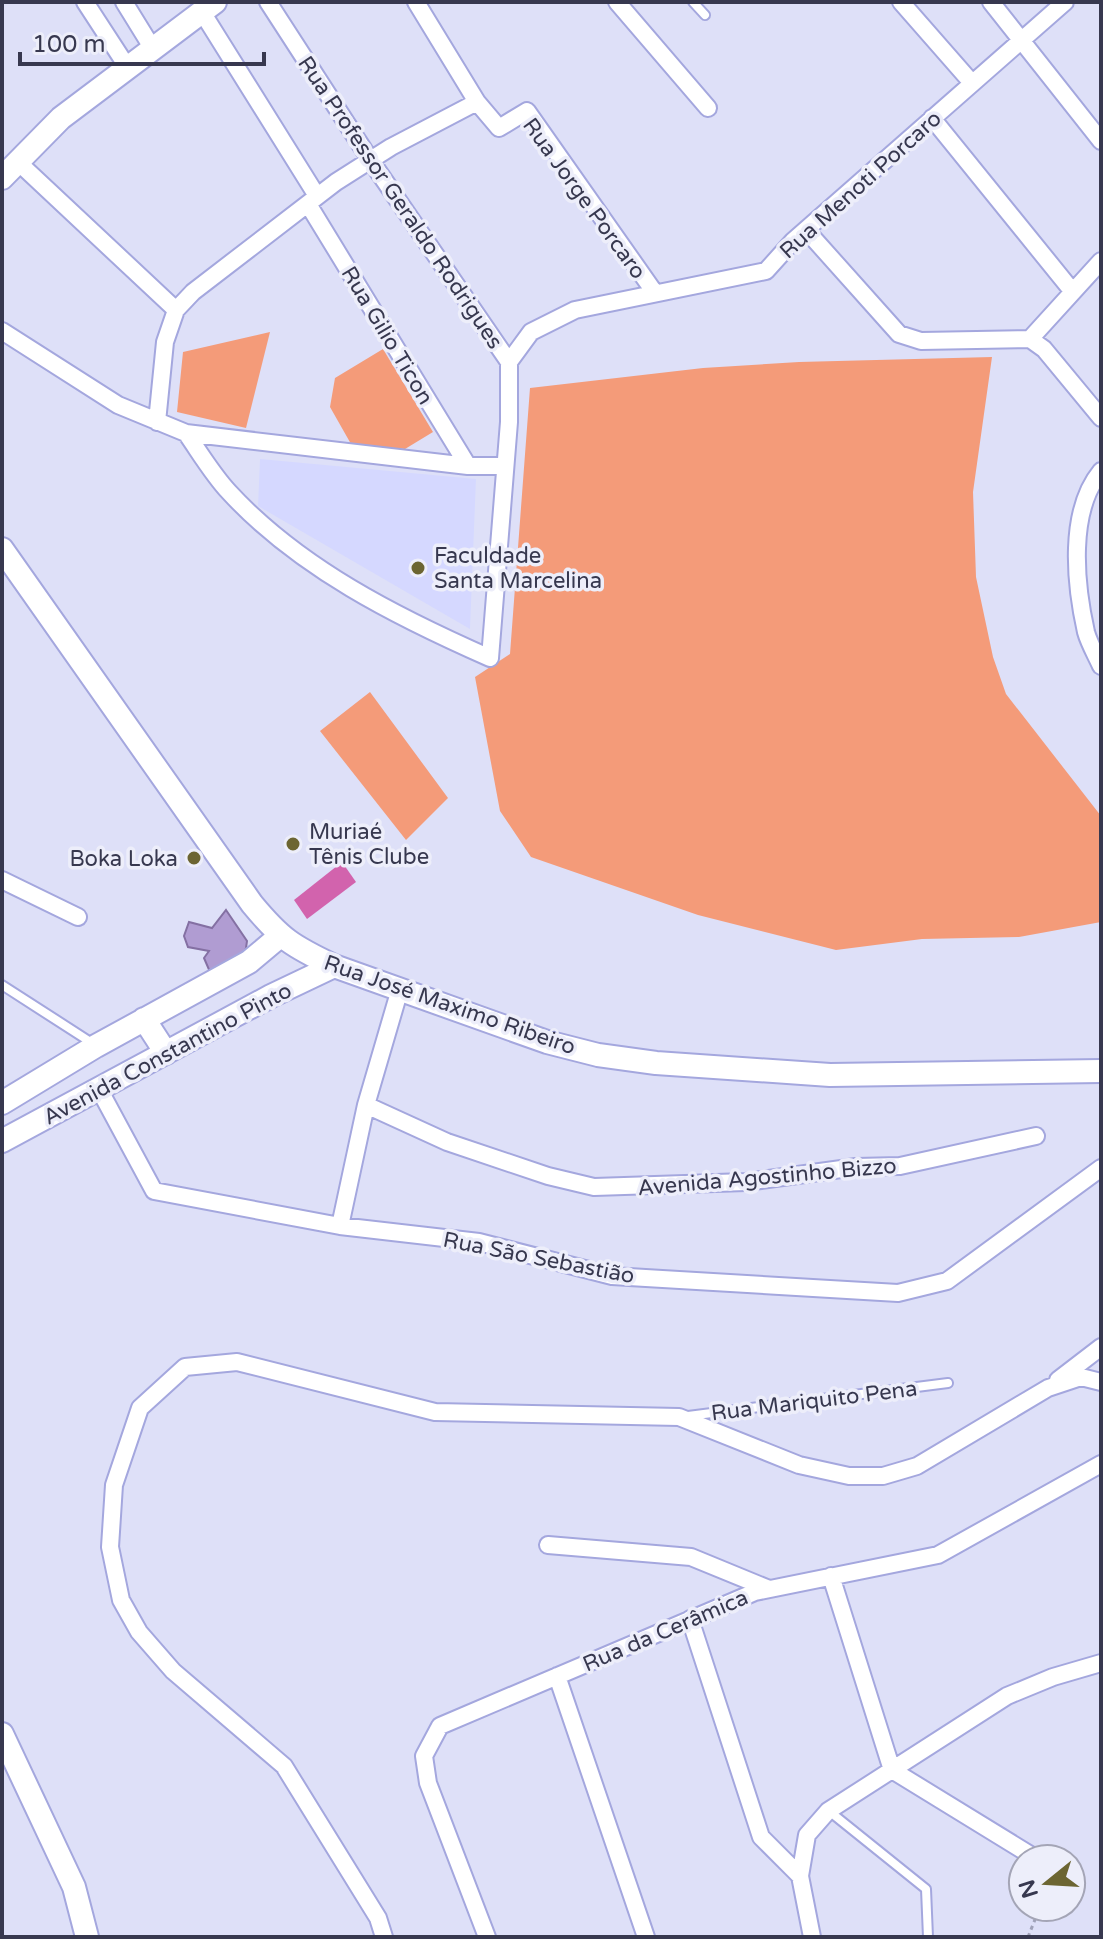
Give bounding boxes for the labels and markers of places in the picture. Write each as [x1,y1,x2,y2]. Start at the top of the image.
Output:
place label: Faculdade Santa Marcelina [434,543,602,594]
marker: Faculdade Santa Marcelina [409,559,427,577]
place label: Muriaé Tênis Clube [309,819,429,870]
marker: Muriaé Tênis Clube [284,835,302,853]
place label: Boka Loka [69,846,178,872]
marker: Boka Loka [185,849,203,867]

